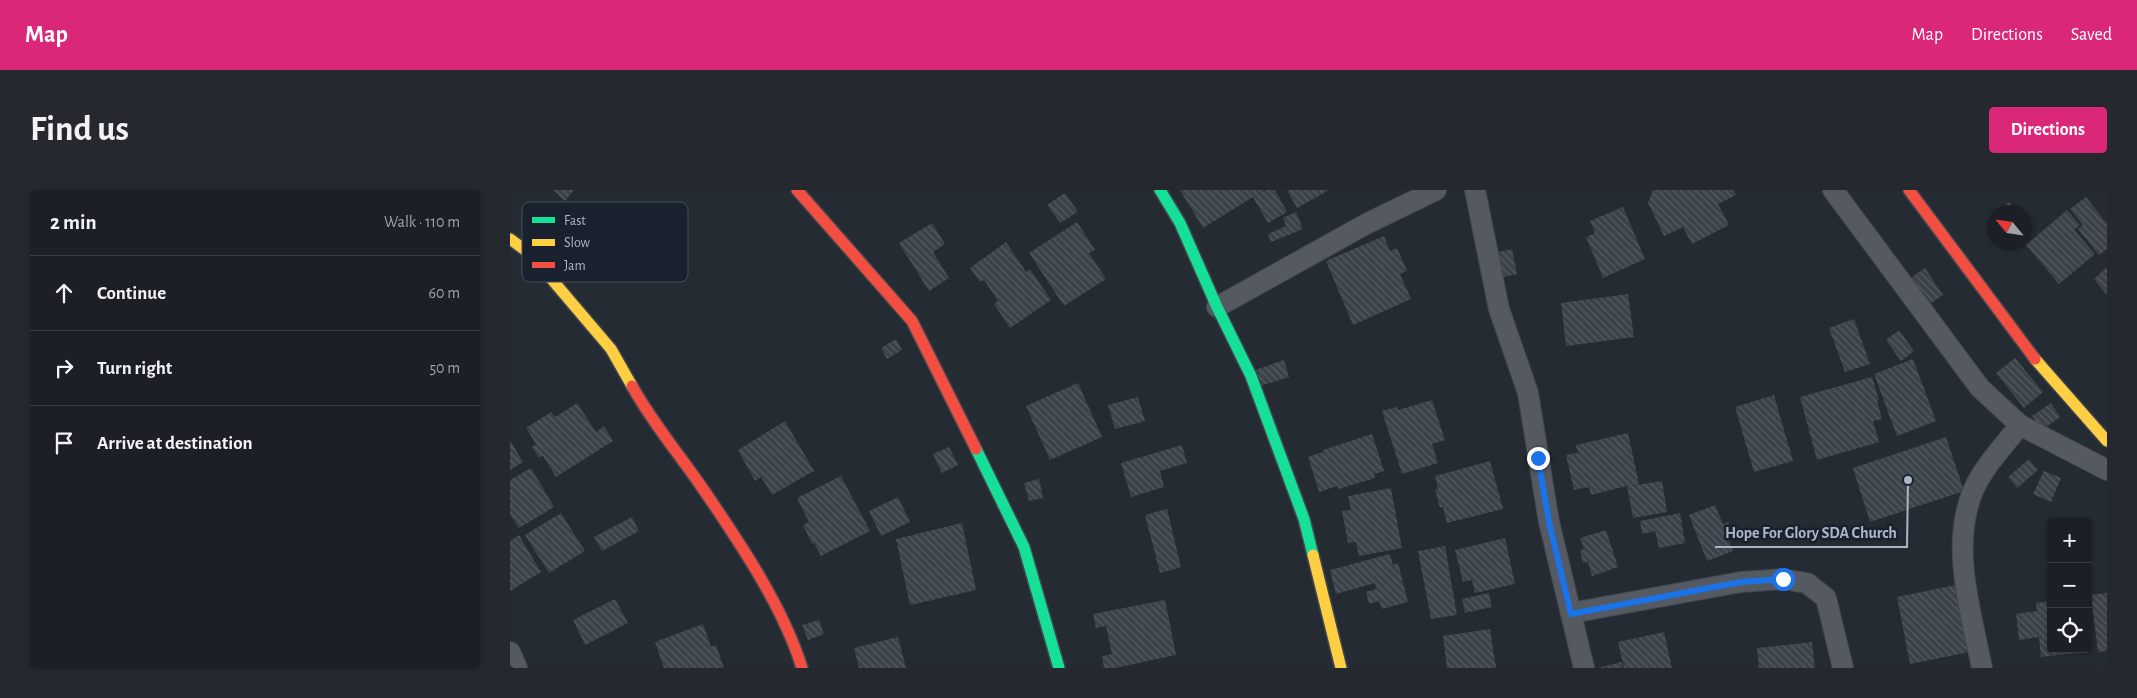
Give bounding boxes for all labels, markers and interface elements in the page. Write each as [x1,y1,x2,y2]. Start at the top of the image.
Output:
text: Map [25,23,68,47]
text: Map [1912,26,1943,44]
text: Directions [1971,26,2043,44]
text: Saved [2071,26,2112,44]
button: Directions [1989,107,2107,153]
text: Find us [30,112,129,147]
legend [522,202,688,282]
north arrow [1987,205,2032,250]
text: 2 min [50,212,97,233]
text: Walk · 110 m [384,214,460,230]
text: Fast [564,214,586,228]
text: Slow [564,236,591,250]
text: Jam [564,259,586,273]
icon: ahead [50,279,78,307]
text: Continue [97,284,166,303]
text: 60 m [429,285,460,301]
icon: right [50,354,78,382]
text: Turn right [97,359,172,378]
text: 50 m [429,360,460,376]
icon: arrive [50,429,78,457]
text: Arrive at destination [97,434,253,453]
route end [1527,447,1550,470]
callout: Hope For Glory SDA Church [1715,516,1907,547]
map controls [2047,518,2092,653]
button: + [2047,518,2092,563]
text: Hope For Glory SDA Church [1725,525,1897,542]
button: − [2047,563,2092,608]
route start [1772,568,1795,591]
button: locate [2047,608,2092,653]

